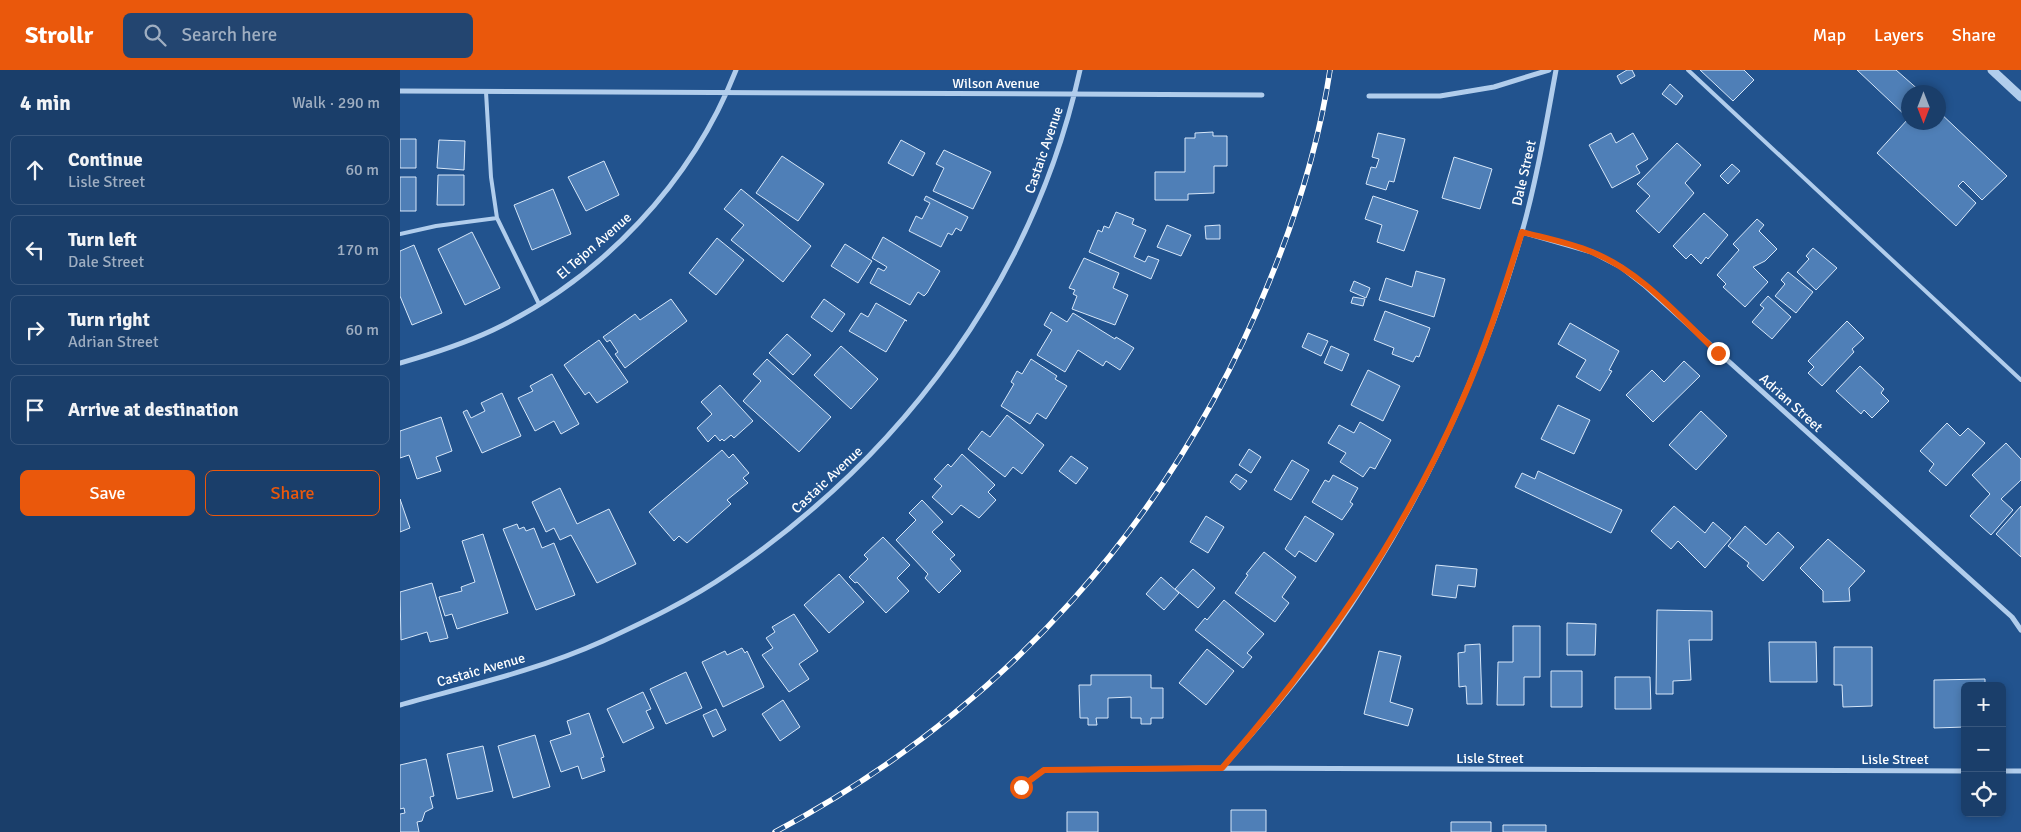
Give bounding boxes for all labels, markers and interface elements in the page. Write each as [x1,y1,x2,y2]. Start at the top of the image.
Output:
search box [123,13,473,58]
text: Strollr [25,20,93,50]
icon: search [141,21,169,49]
text: Search here [181,23,277,47]
text: Map [1813,24,1846,46]
text: Layers [1874,24,1924,46]
text: Share [1952,24,1996,46]
street label: Wilson Avenue [952,75,1040,92]
north arrow [1901,85,1946,130]
text: 4 min [20,90,71,116]
text: Walk · 290 m [292,93,380,113]
street label: Castaic Avenue [1021,104,1067,196]
street label: Dale Street [1508,139,1540,207]
text: Continue [68,148,143,172]
icon: ahead [21,156,49,184]
text: 60 m [345,160,379,180]
text: Lisle Street [68,172,145,192]
street label: El Tejon Avenue [553,209,635,283]
text: Turn left [68,228,137,252]
icon: left [21,236,49,264]
text: 170 m [337,240,379,260]
text: Dale Street [68,252,144,272]
text: Turn right [68,308,150,332]
icon: right [21,316,49,344]
text: 60 m [345,320,379,340]
text: Adrian Street [68,332,159,352]
route end [1707,342,1730,365]
street label: Adrian Street [1756,370,1826,436]
icon: arrive [21,396,49,424]
text: Arrive at destination [68,398,239,422]
street label: Castaic Avenue [788,443,866,517]
button: Save [20,470,195,516]
button: Share [205,470,380,516]
street label: Castaic Avenue [435,649,527,691]
map controls [1961,682,2006,817]
button: + [1961,682,2006,727]
button: − [1961,727,2006,772]
street label: Lisle Street [1456,750,1524,767]
street label: Lisle Street [1861,751,1929,768]
button: locate [1961,772,2006,817]
route start [1010,776,1033,799]

